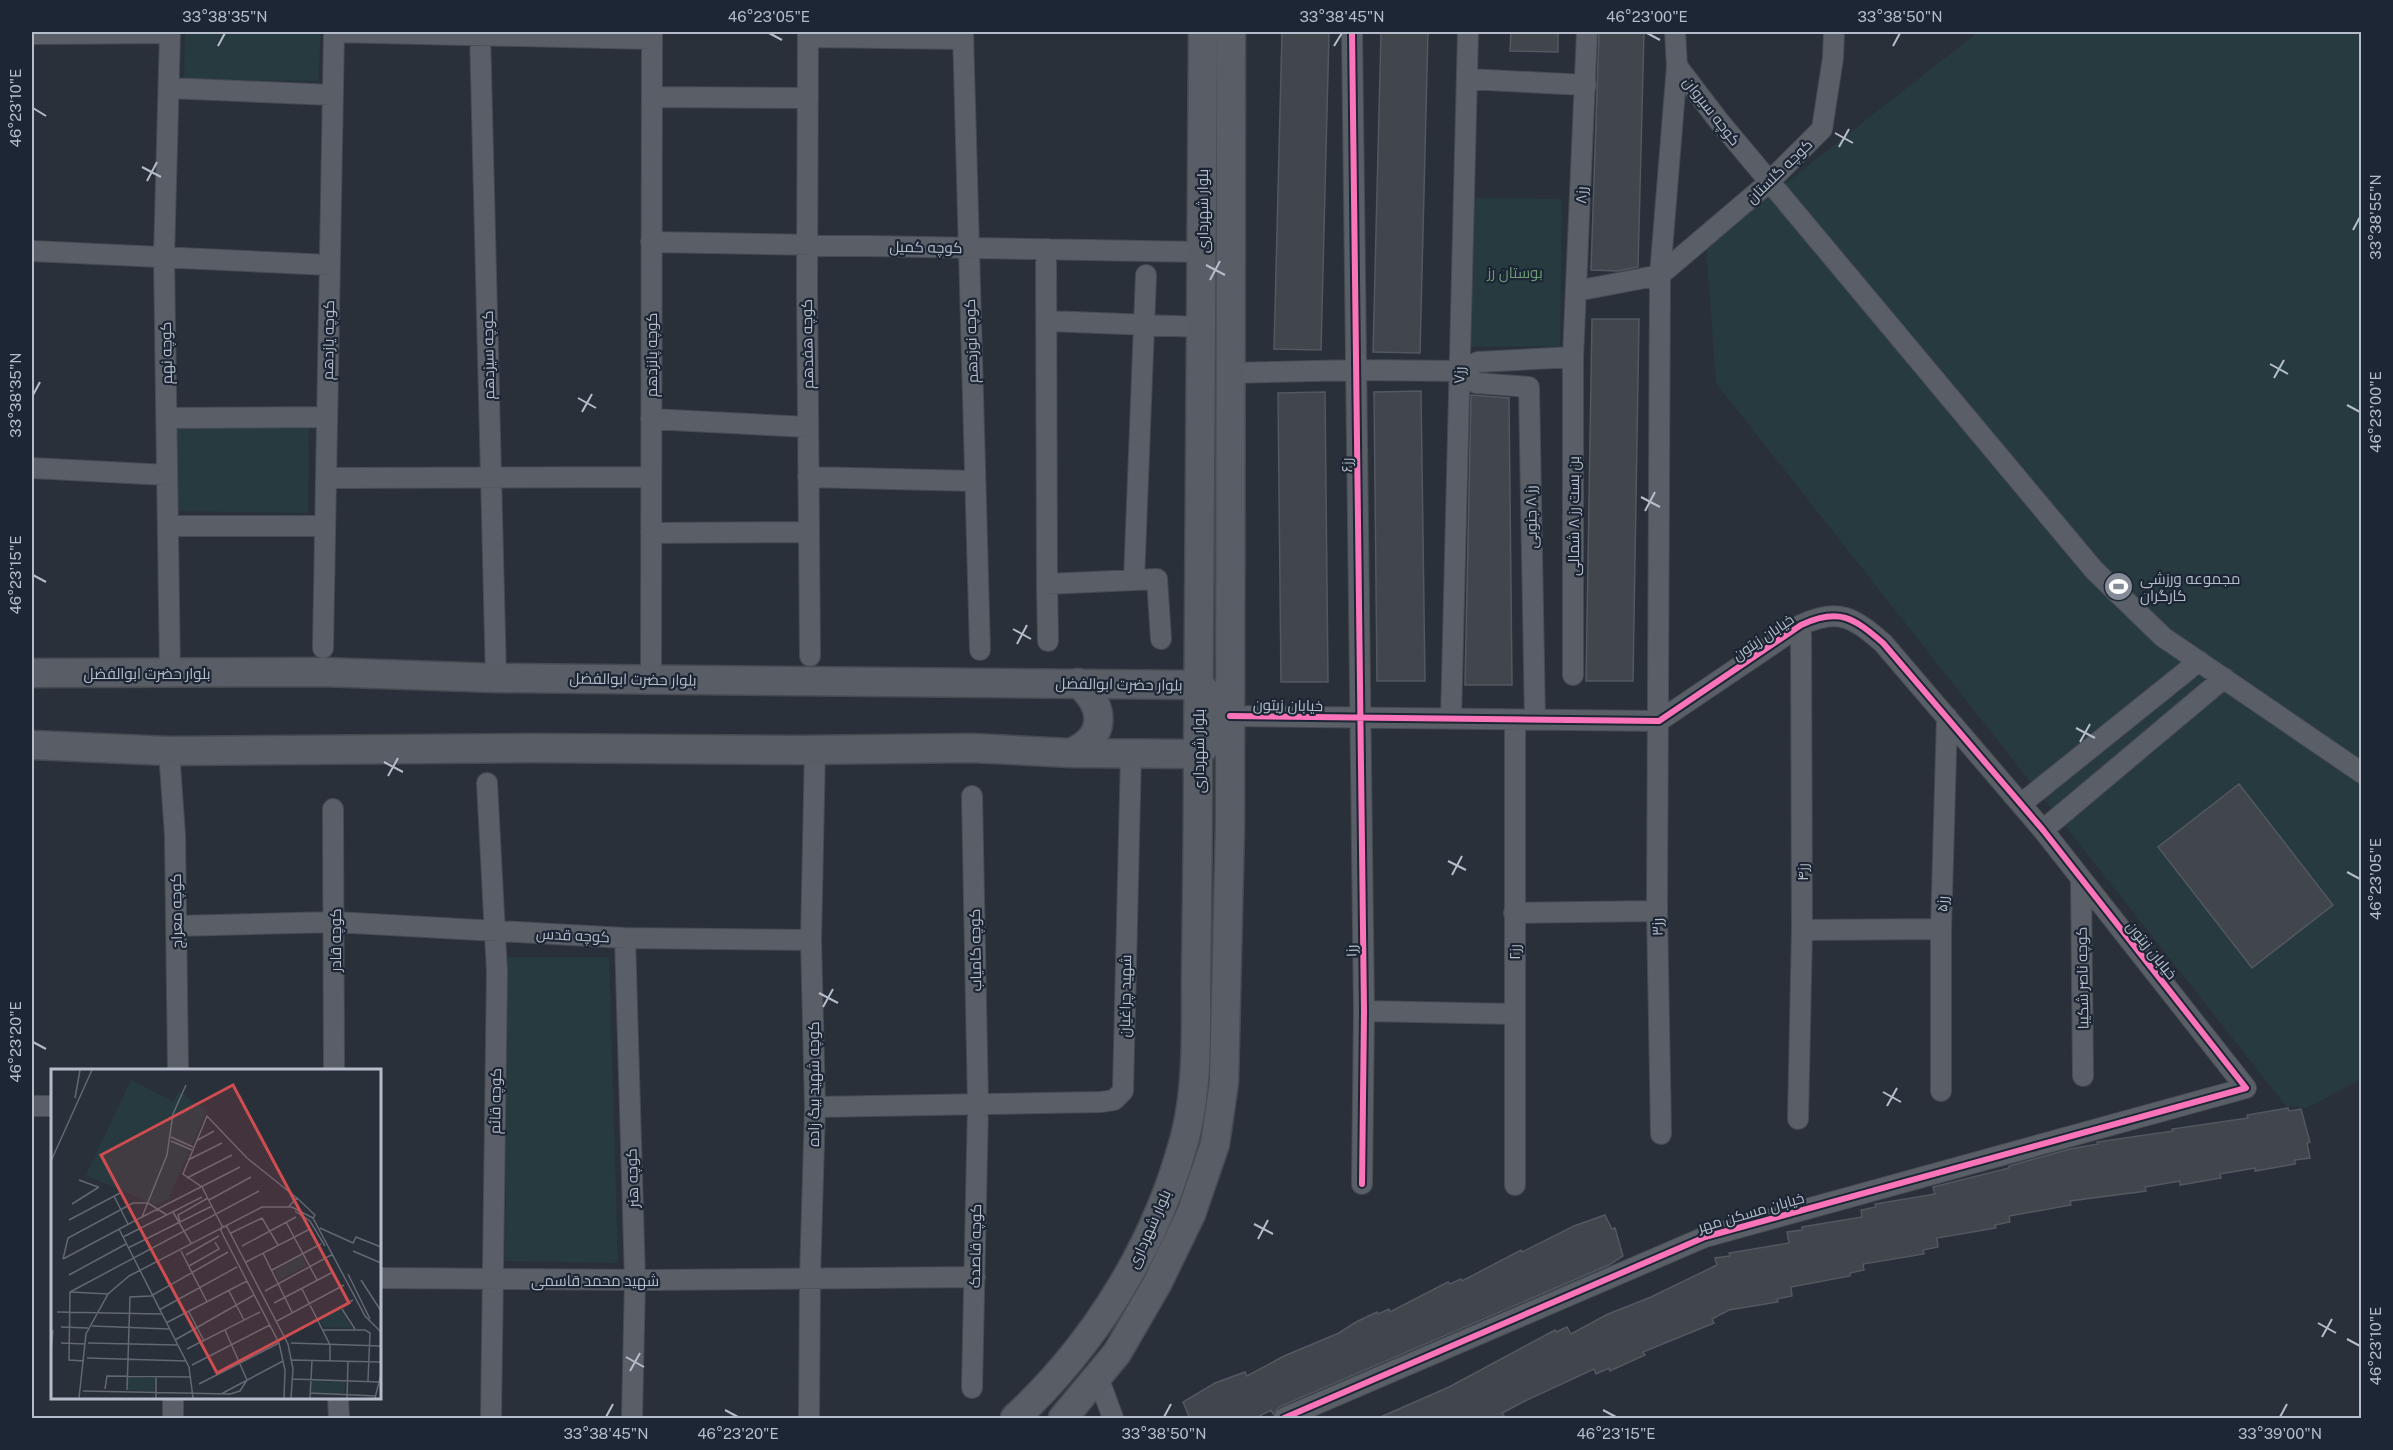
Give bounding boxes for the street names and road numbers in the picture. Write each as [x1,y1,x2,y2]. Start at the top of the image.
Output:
street label: کوچه سیروان [1678,73,1744,150]
street label: کوچه گلستان [1742,135,1817,208]
street label: بلوار شهرداری [1194,169,1213,253]
street label: رز۸ [1572,186,1591,204]
street label: کوچه کمیل [889,238,963,258]
street label: کوچه نوزدهم [961,298,983,383]
street label: کوچه هفدهم [798,299,818,389]
street label: کوچه یازدهم [319,300,339,380]
street label: کوچه سیزدهم [479,310,499,400]
street label: کوچه پانزدهم [643,313,662,397]
street label: کوچه نهم [157,322,177,384]
street label: رز۷ [1450,366,1469,384]
street label: بن بست رز ۸ شمالی [1565,456,1584,576]
street label: رز۶ [1338,457,1356,473]
street label: رز ۸ جنوبی [1522,485,1542,549]
street label: خیابان زیتون [1729,610,1798,665]
street label: بلوار حضرت ابوالفضل [83,665,211,684]
street label: بلوار حضرت ابوالفضل [569,669,697,691]
street label: بلوار حضرت ابوالفضل [1055,674,1183,696]
street label: خیابان زیتون [1253,696,1323,716]
street label: بلوار شهرداری [1190,709,1209,793]
street label: رز۴ [1794,863,1812,881]
street label: کوچه معراج [167,873,188,949]
street label: رز۵ [1933,896,1952,912]
street label: کوچه قادر [327,908,346,973]
street label: کوچه کامیاب [966,908,986,992]
street label: خیابان زیتون [2122,917,2181,984]
street label: رز۳ [1648,918,1667,936]
street label: کوچه قدس [536,925,610,947]
street label: کوچه ناصر شکیبا [2073,927,2093,1029]
street label: رز۲ [1506,944,1524,960]
street label: رز۱ [1342,945,1361,957]
street label: شهید چراغیان [1116,954,1136,1038]
street label: کوچه شهید بیگ زاده [805,1021,824,1147]
street label: کوچه قائم [486,1068,506,1134]
street label: کوچه هنر [622,1148,644,1209]
street label: بلوار شهرداری [1124,1187,1176,1272]
street label: خیابان مسکن مهر [1695,1189,1807,1238]
street label: کوچه قاصدک [966,1204,986,1288]
street label: شهید محمد قاسمی [531,1272,659,1291]

